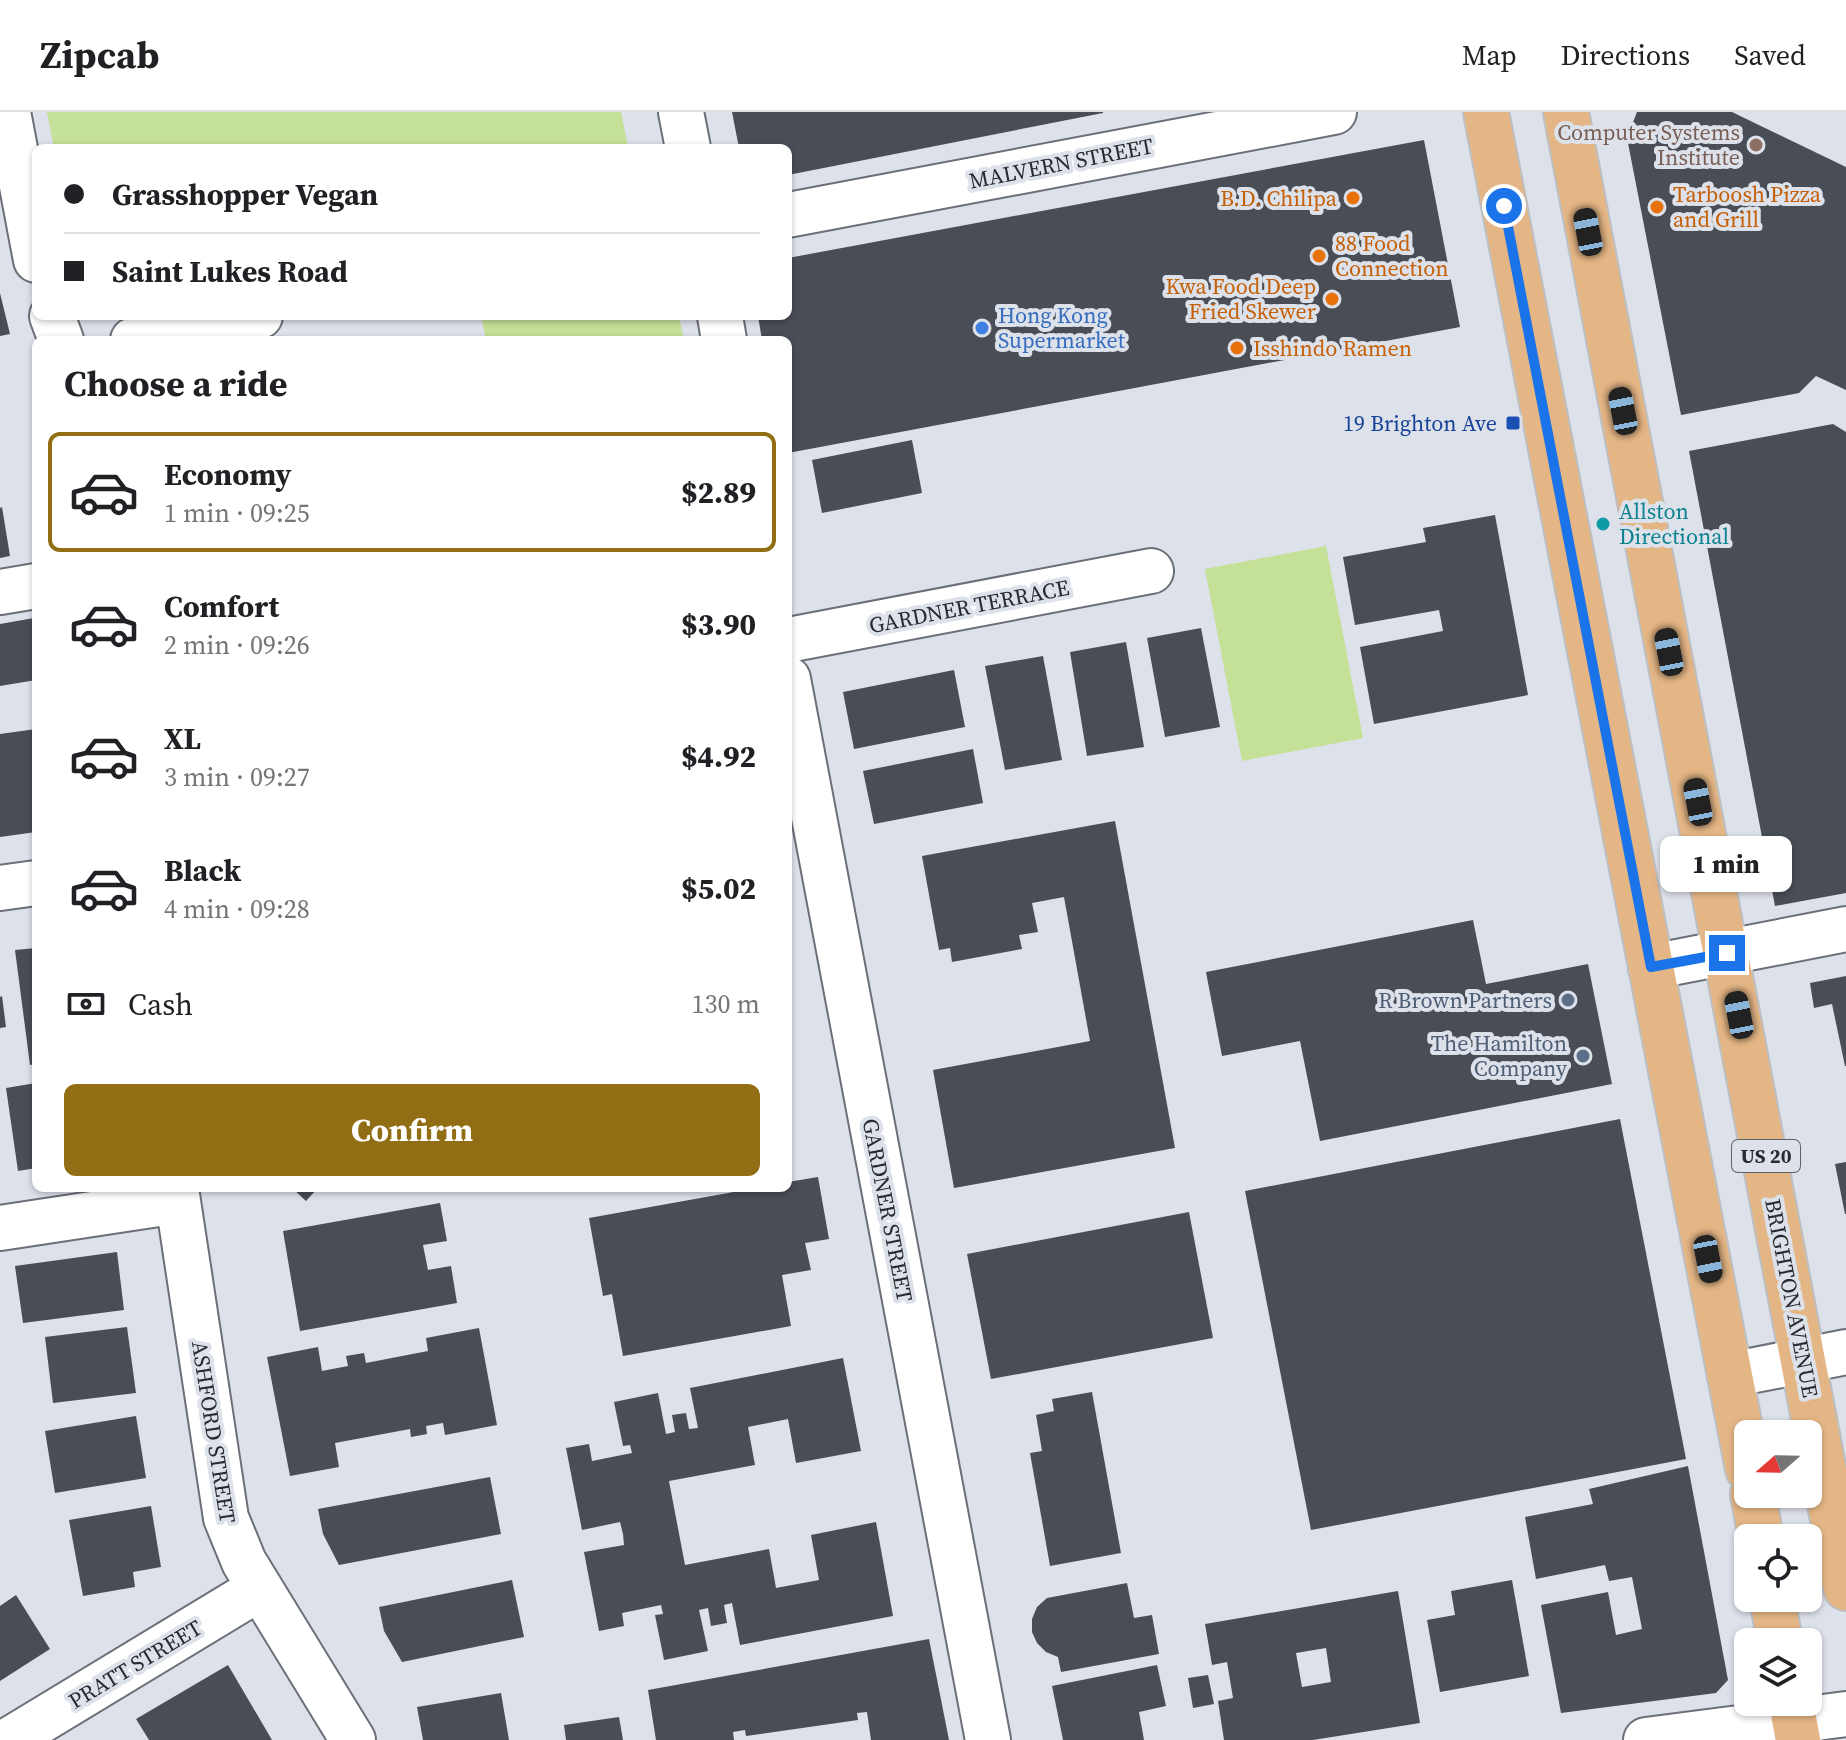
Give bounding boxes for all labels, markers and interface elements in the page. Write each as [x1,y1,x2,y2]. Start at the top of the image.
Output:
text: Zipcab [40,29,159,81]
text: Map [1462,36,1517,74]
text: Directions [1561,36,1690,74]
text: Saved [1734,36,1806,74]
place label: Computer Systems Institute [1557,117,1740,172]
street label: MALVERN STREET [966,130,1156,196]
marker: Computer Systems Institute [1747,136,1765,154]
text: Grasshopper Vegan [112,174,378,215]
place label: Tarboosh Pizza and Grill [1673,179,1822,234]
place label: B.D. Chilipa [1220,183,1338,213]
route start [1486,188,1522,224]
marker: B.D. Chilipa [1344,189,1362,207]
marker: Tarboosh Pizza and Grill [1648,198,1666,216]
car [1572,206,1604,258]
place label: 88 Food Connection [1335,228,1449,283]
marker: 88 Food Connection [1310,247,1328,265]
text: Saint Lukes Road [112,251,348,292]
place label: Kwa Food Deep Fried Skewer [1166,271,1317,326]
marker: Kwa Food Deep Fried Skewer [1323,290,1341,308]
place label: Hong Kong Supermarket [998,300,1126,355]
marker: Hong Kong Supermarket [973,319,991,337]
place label: Isshindo Ramen [1253,333,1412,363]
marker: Isshindo Ramen [1228,339,1246,357]
text: Choose a ride [64,359,287,408]
car [1607,385,1639,437]
place label: 19 Brighton Ave [1343,408,1497,438]
marker: 19 Brighton Ave [1504,414,1522,432]
text: Economy [164,454,292,495]
icon: car [68,456,140,528]
text: $2.89 [681,472,756,513]
text: 1 min · 09:25 [164,495,310,531]
place label: Allston Directional [1619,496,1729,551]
marker: Allston Directional [1594,515,1612,533]
street label: GARDNER TERRACE [866,572,1072,640]
text: Comfort [164,586,279,627]
icon: car [68,588,140,660]
text: $3.90 [681,604,756,645]
car [1653,626,1685,678]
text: 2 min · 09:26 [164,627,310,663]
text: XL [164,718,201,759]
icon: car [68,720,140,792]
text: $4.92 [681,736,756,777]
text: 3 min · 09:27 [164,759,310,795]
car [1682,776,1714,828]
callout: 1 min [1661,837,1793,893]
text: 1 min [1692,846,1760,882]
text: Black [164,850,241,891]
icon: car [68,852,140,924]
text: $5.02 [681,868,756,909]
text: 4 min · 09:28 [164,891,310,927]
route end [1709,935,1745,971]
icon: cash [64,982,108,1026]
text: Cash [128,984,193,1025]
place label: R Brown Partners [1378,985,1552,1015]
text: 130 m [692,986,760,1022]
car [1723,989,1755,1041]
marker: R Brown Partners [1559,991,1577,1009]
place label: The Hamilton Company [1431,1028,1568,1083]
marker: The Hamilton Company [1574,1047,1592,1065]
button: Confirm [64,1084,760,1176]
street label: GARDNER STREET [856,1116,920,1304]
road number: US 20 [1732,1140,1800,1172]
street label: BRIGHTON AVENUE [1758,1196,1826,1400]
car [1692,1233,1724,1285]
street label: ASHFORD STREET [185,1339,243,1525]
north arrow [1734,1420,1822,1508]
map controls [1734,1420,1822,1716]
button: locate [1734,1524,1822,1612]
street label: PRATT STREET [63,1612,207,1716]
button: layers [1734,1628,1822,1716]

